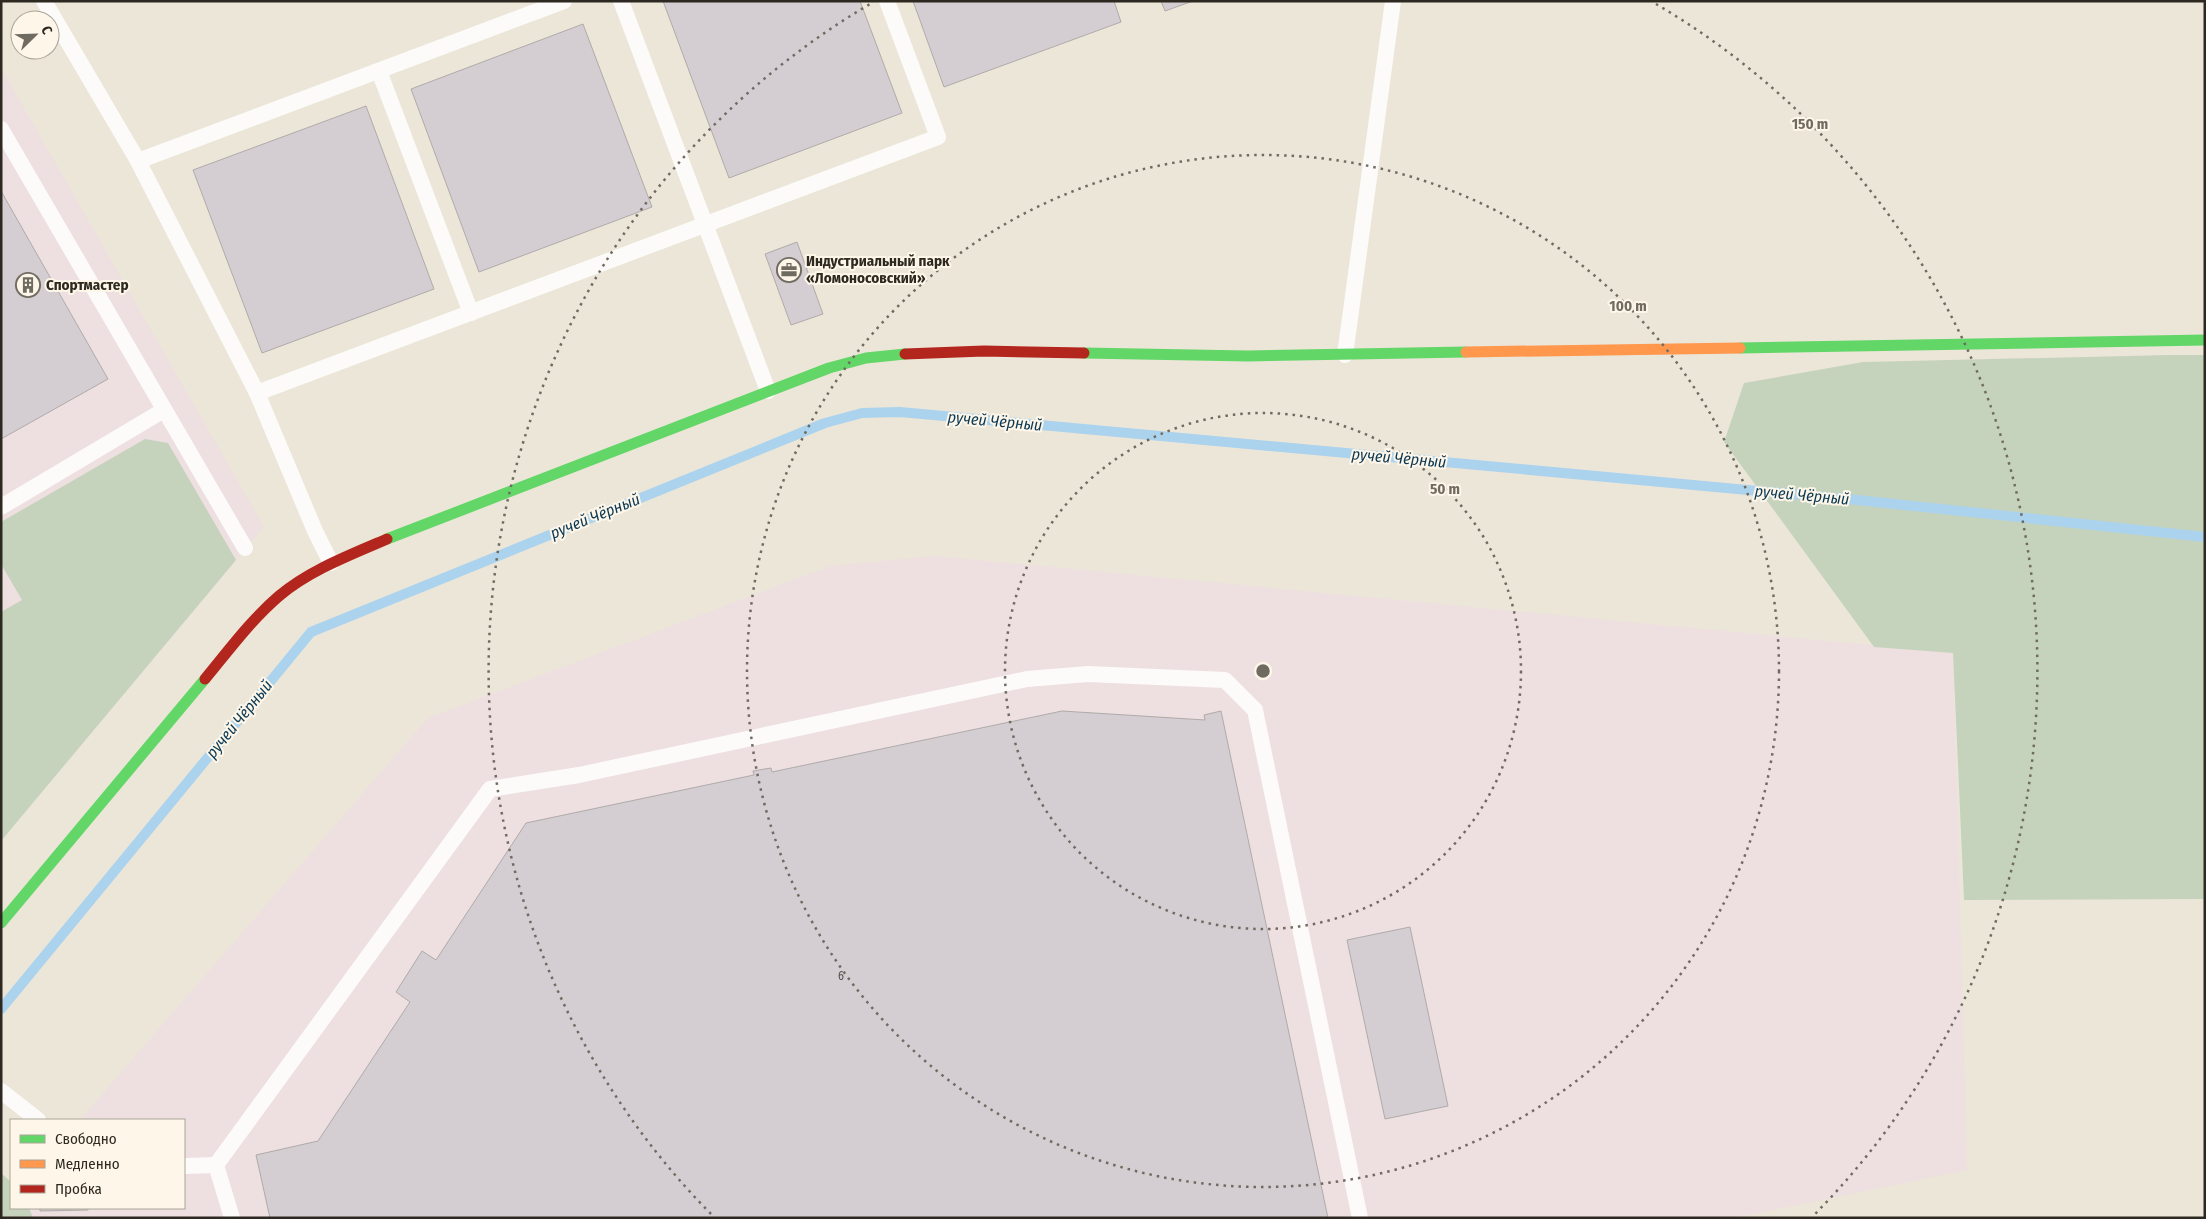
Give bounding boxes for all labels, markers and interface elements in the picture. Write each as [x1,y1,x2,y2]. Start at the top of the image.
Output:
north arrow [10,10,60,60]
text: С [37,23,56,37]
text: 150 m [1792,115,1828,133]
place label: Индустриальный парк «Ломоносовский» [806,252,950,287]
office icon: Индустриальный парк «Ломоносовский» [776,257,802,283]
building icon: Спортмастер [15,272,41,298]
place label: Спортмастер [46,276,129,294]
text: 100 m [1609,297,1647,315]
water label: ручей Чёрный [947,407,1043,435]
water label: ручей Чёрный [1351,444,1447,472]
text: 50 m [1430,480,1460,498]
water label: ручей Чёрный [1754,481,1850,509]
water label: ручей Чёрный [547,489,643,543]
centre of rings [1254,662,1272,680]
water label: ручей Чёрный [202,676,276,762]
house number: 6 [838,969,844,983]
legend [10,1119,185,1209]
text: Свободно [55,1130,117,1148]
text: Медленно [55,1155,120,1173]
text: Пробка [55,1180,102,1198]

